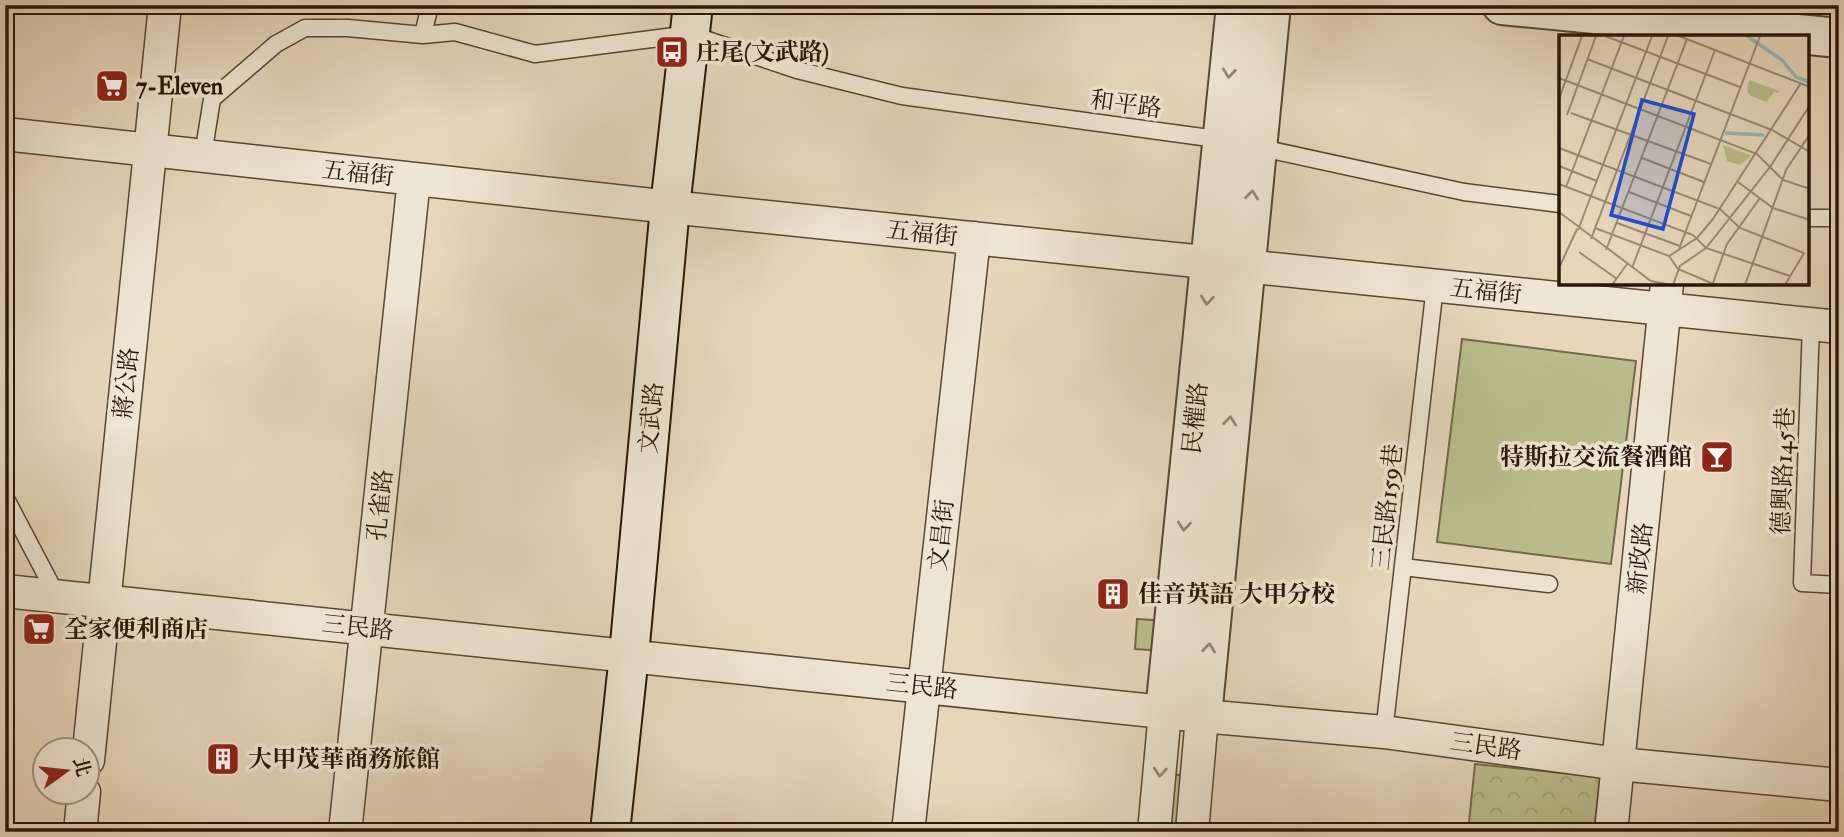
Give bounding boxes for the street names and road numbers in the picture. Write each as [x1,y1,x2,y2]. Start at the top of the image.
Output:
street label: 和平路 [1088,84,1164,125]
street label: 五福街 [321,154,395,193]
street label: 五福街 [885,214,959,253]
street label: 五福街 [1449,272,1523,311]
street label: 蔣公路 [107,346,146,420]
street label: 文武路 [633,381,670,455]
street label: 民權路 [1176,381,1215,455]
street label: 德興路145巷 [1766,406,1801,536]
street label: 三民路159巷 [1365,442,1410,572]
street label: 孔雀路 [361,468,400,542]
street label: 文昌街 [922,498,961,572]
street label: 新政路 [1621,521,1660,595]
street label: 三民路 [321,608,395,647]
street label: 三民路 [885,667,959,706]
street label: 三民路 [1448,726,1524,767]

